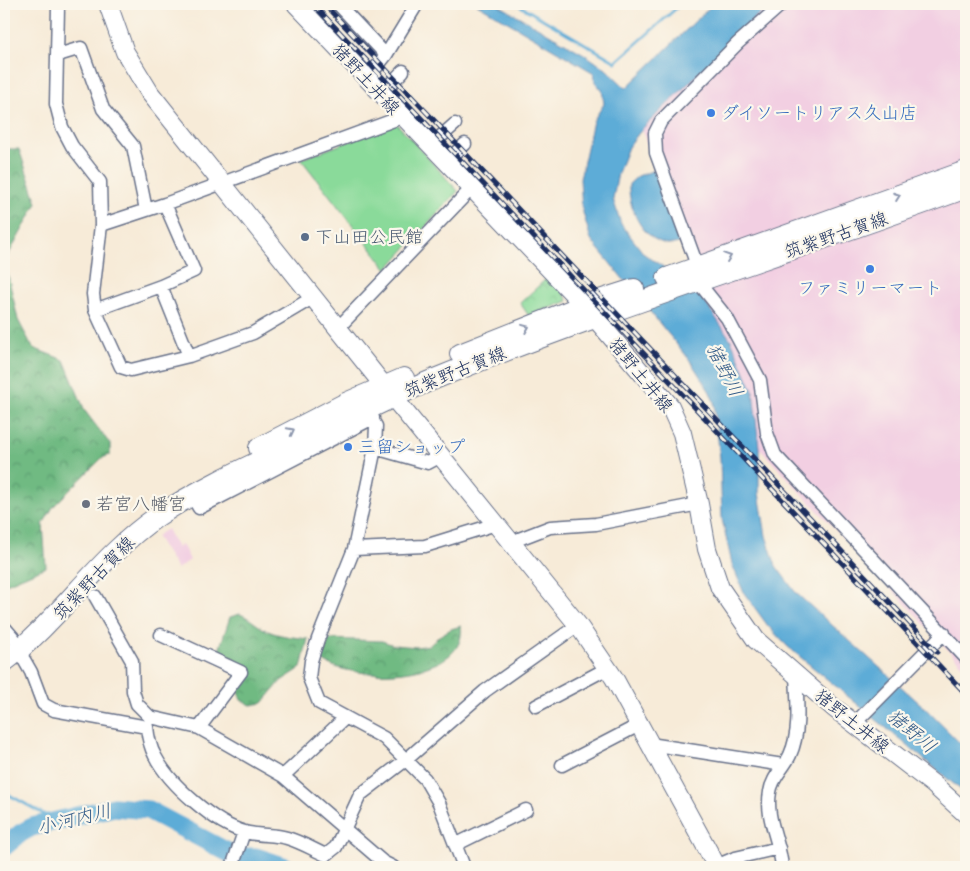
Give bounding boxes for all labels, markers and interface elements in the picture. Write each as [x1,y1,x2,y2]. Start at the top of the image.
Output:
street label: 猪野土井線 [327,38,405,120]
place label: ダイソートリアス久山店 [721,101,917,125]
marker: ダイソートリアス久山店 [705,107,717,119]
one-way arrow [892,192,901,202]
street label: 筑紫野古賀線 [781,206,891,264]
place label: 下山田公民館 [315,225,423,249]
marker: 下山田公民館 [299,231,311,243]
one-way arrow [723,253,731,263]
marker: ファミリーマート [864,263,876,275]
place label: ファミリーマート [798,276,942,300]
one-way arrow [521,324,530,334]
street label: 猪野土井線 [603,332,679,418]
water label: 猪野川 [701,339,749,401]
street label: 筑紫野古賀線 [400,341,510,403]
one-way arrow [286,427,295,437]
place label: 三留ショップ [358,435,465,459]
marker: 三留ショップ [342,441,354,453]
place label: 若宮八幡宮 [96,492,186,516]
marker: 若宮八幡宮 [80,498,92,510]
street label: 筑紫野古賀線 [48,531,140,625]
street label: 猪野土井線 [809,683,895,759]
water label: 猪野川 [882,703,942,759]
water label: 小河内川 [34,798,114,840]

